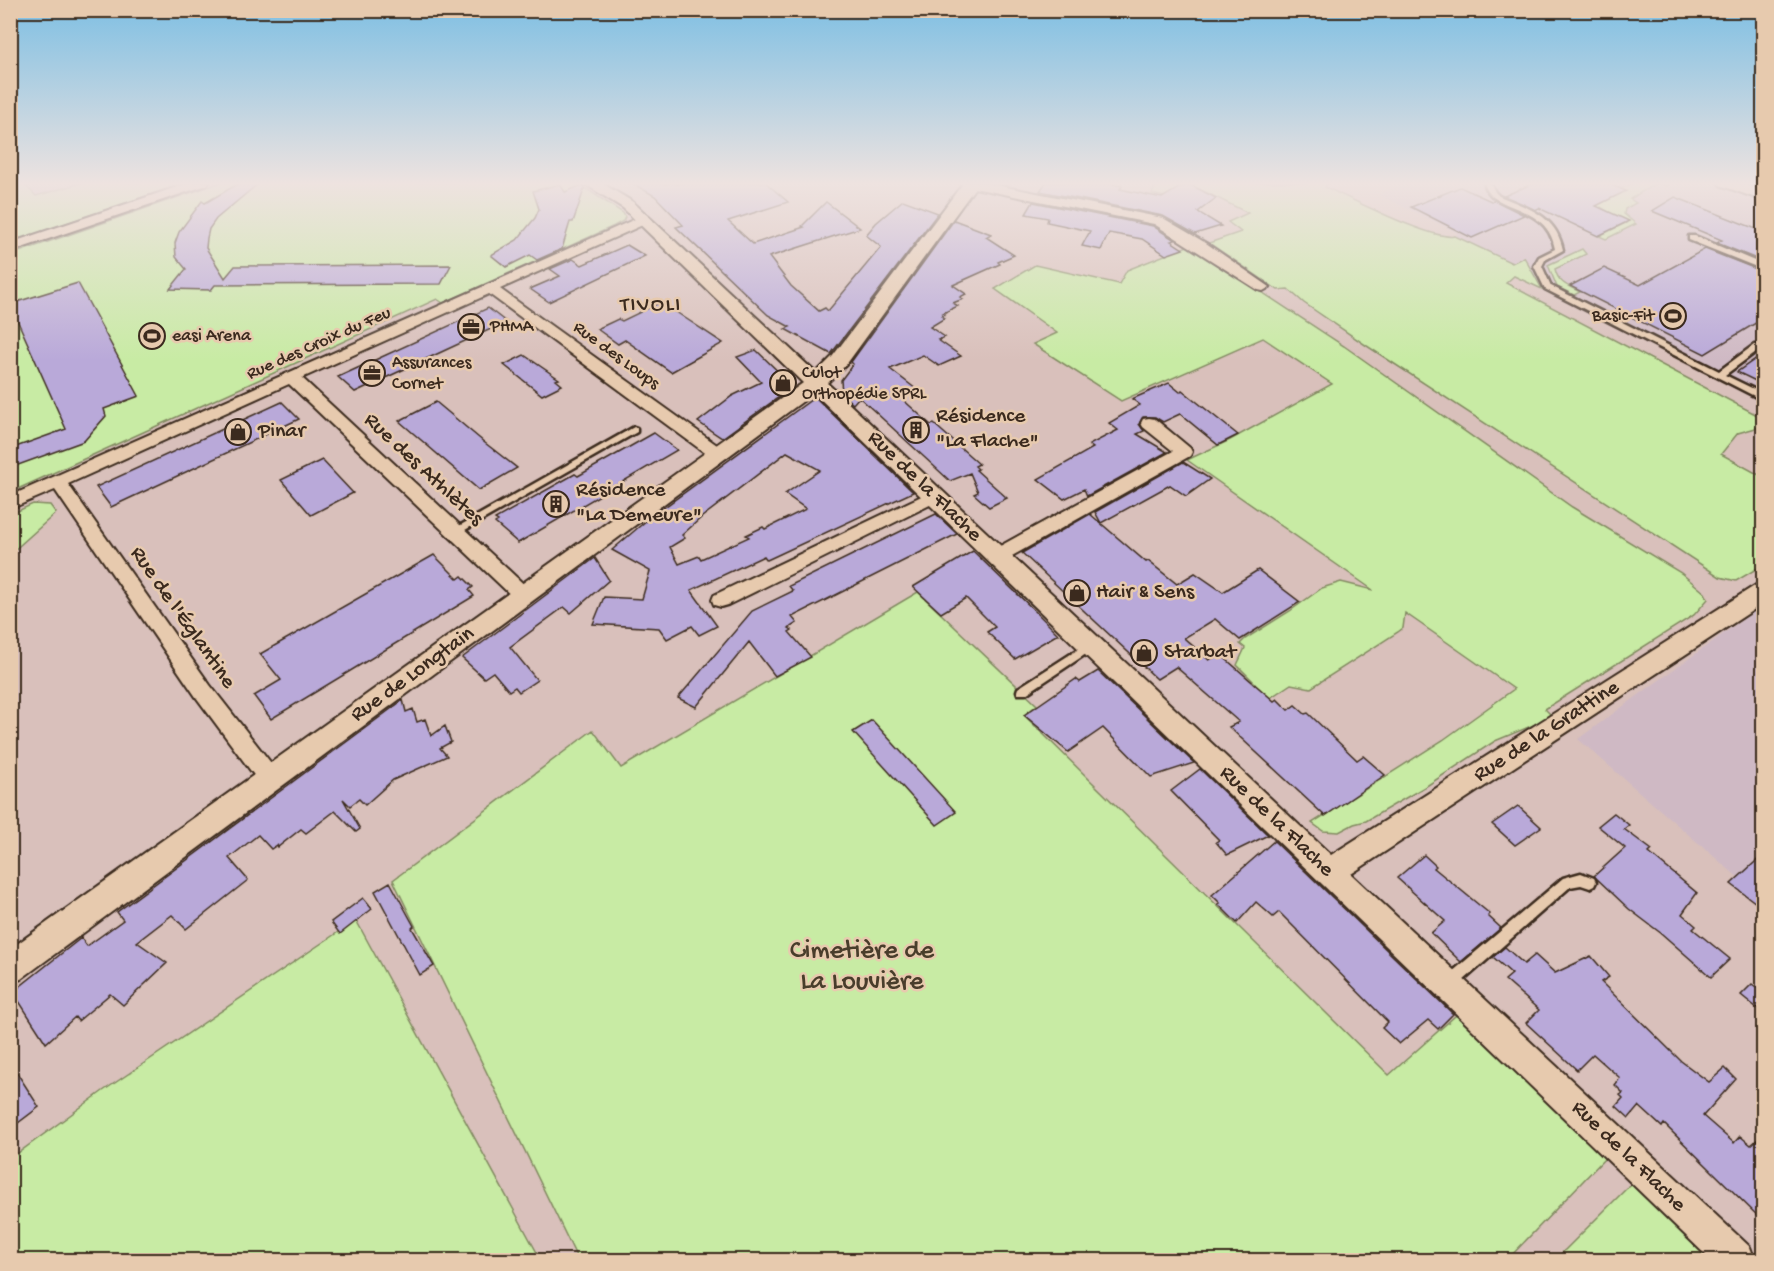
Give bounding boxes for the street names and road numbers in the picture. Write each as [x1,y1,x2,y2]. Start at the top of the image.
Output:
street label: Rue des Croix du Feu [244,303,395,385]
street label: Rue des Loups [569,318,665,395]
street label: Rue des Athlètes [358,408,489,533]
street label: Rue de la Flache [861,426,987,549]
street label: Rue de l'Églantine [123,542,241,695]
street label: Rue de Longtain [346,621,480,729]
street label: Rue de la Grattine [1469,675,1625,789]
street label: Rue de la Flache [1213,761,1339,884]
street label: Rue de la Flache [1565,1096,1691,1219]

